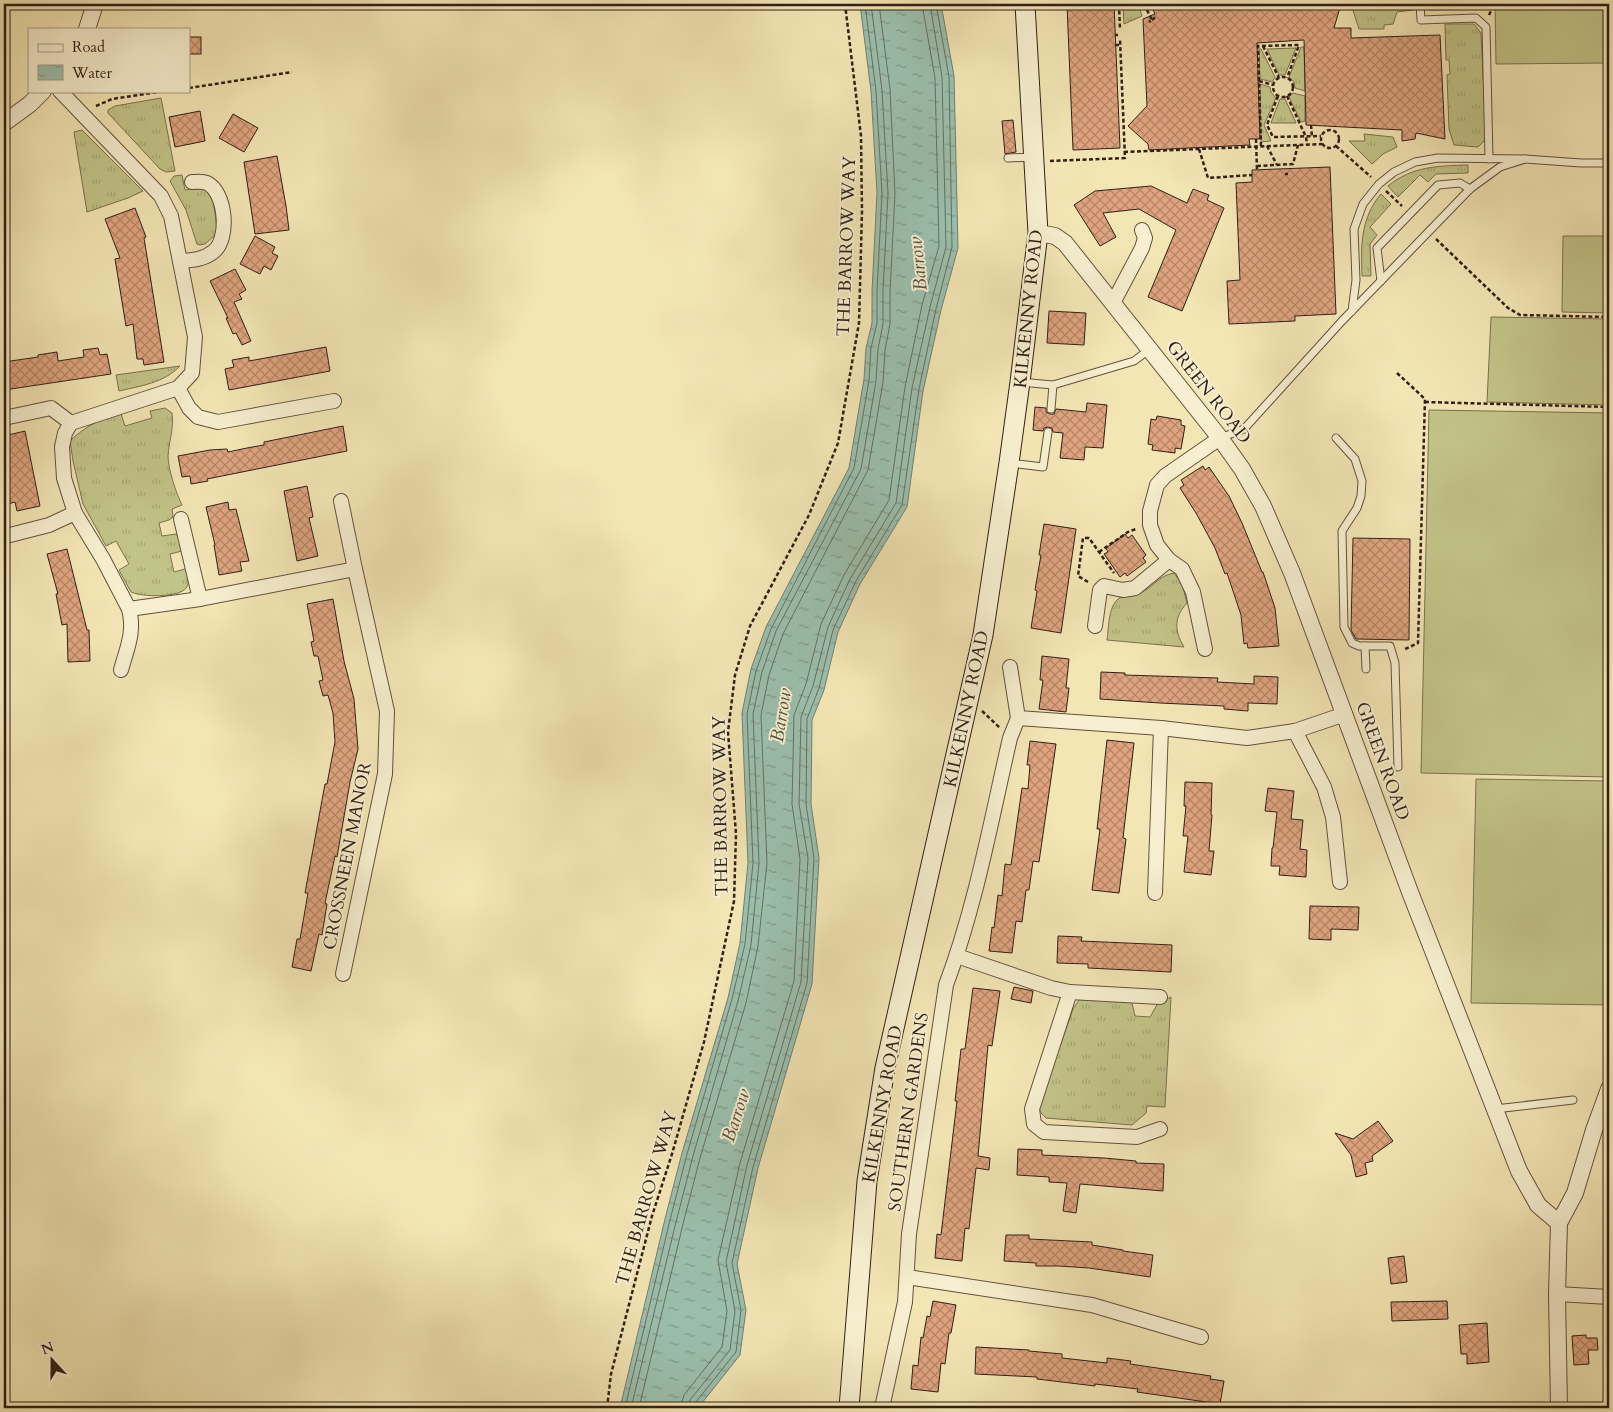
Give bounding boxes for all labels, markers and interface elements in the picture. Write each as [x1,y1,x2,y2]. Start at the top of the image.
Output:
legend [28,28,190,92]
text: Road [72,37,105,57]
text: Water [71,63,113,83]
street label: THE BARROW WAY [831,155,862,337]
street label: KILKENNY ROAD [1008,229,1049,390]
water label: Barrow [902,235,934,292]
street label: GREEN ROAD [1160,336,1257,449]
street label: KILKENNY ROAD [938,629,995,790]
water label: Barrow [764,685,798,744]
street label: GREEN ROAD [1349,698,1416,824]
street label: THE BARROW WAY [706,715,735,896]
street label: CROSSNEEN MANOR [317,760,378,952]
street label: SOUTHERN GARDENS [882,1011,935,1213]
street label: KILKENNY ROAD [856,1023,909,1185]
water label: Barrow [715,1085,757,1145]
street label: THE BARROW WAY [610,1107,684,1288]
north arrow [28,1334,78,1384]
text: N [38,1337,57,1359]

